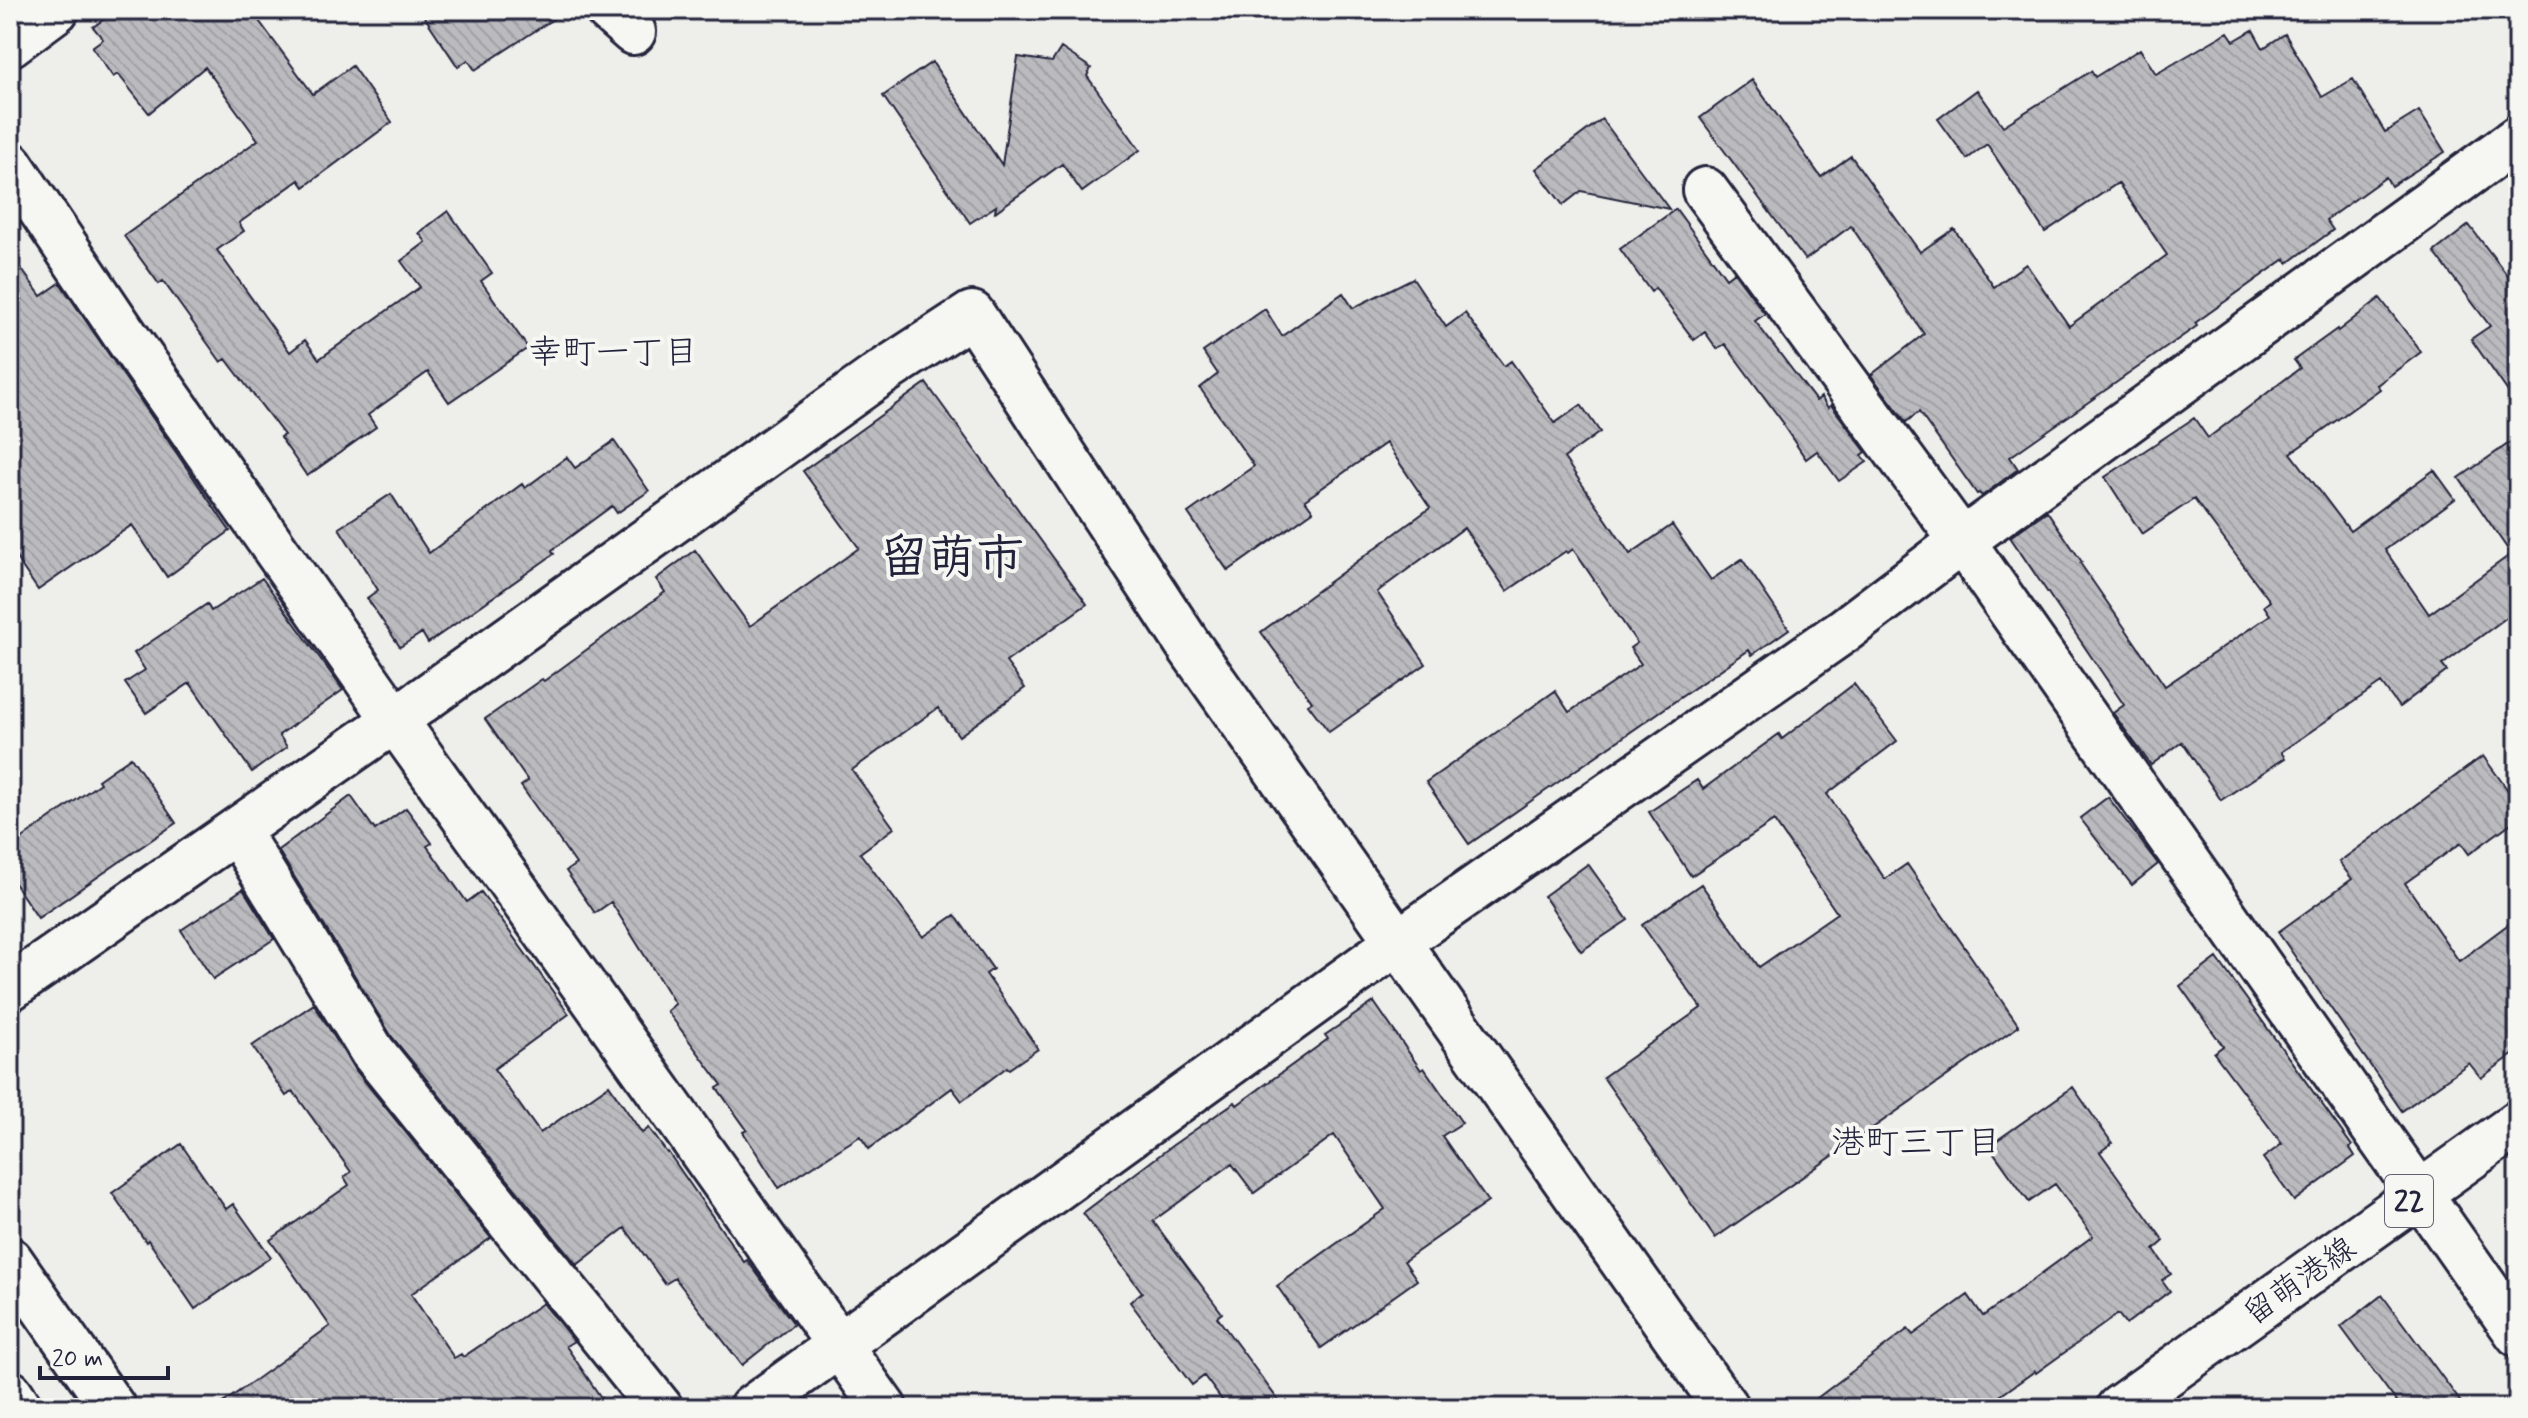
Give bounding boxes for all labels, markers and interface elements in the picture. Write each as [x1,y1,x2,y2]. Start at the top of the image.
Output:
district label: 幸町一丁目 [528,331,698,376]
district label: 留萌市 [880,528,1024,591]
district label: 港町三丁目 [1831,1121,2001,1166]
road number: 22 [2385,1175,2433,1227]
street label: 留萌港線 [2236,1228,2365,1336]
scale bar [40,1330,168,1380]
text: 20 m [52,1344,103,1375]

